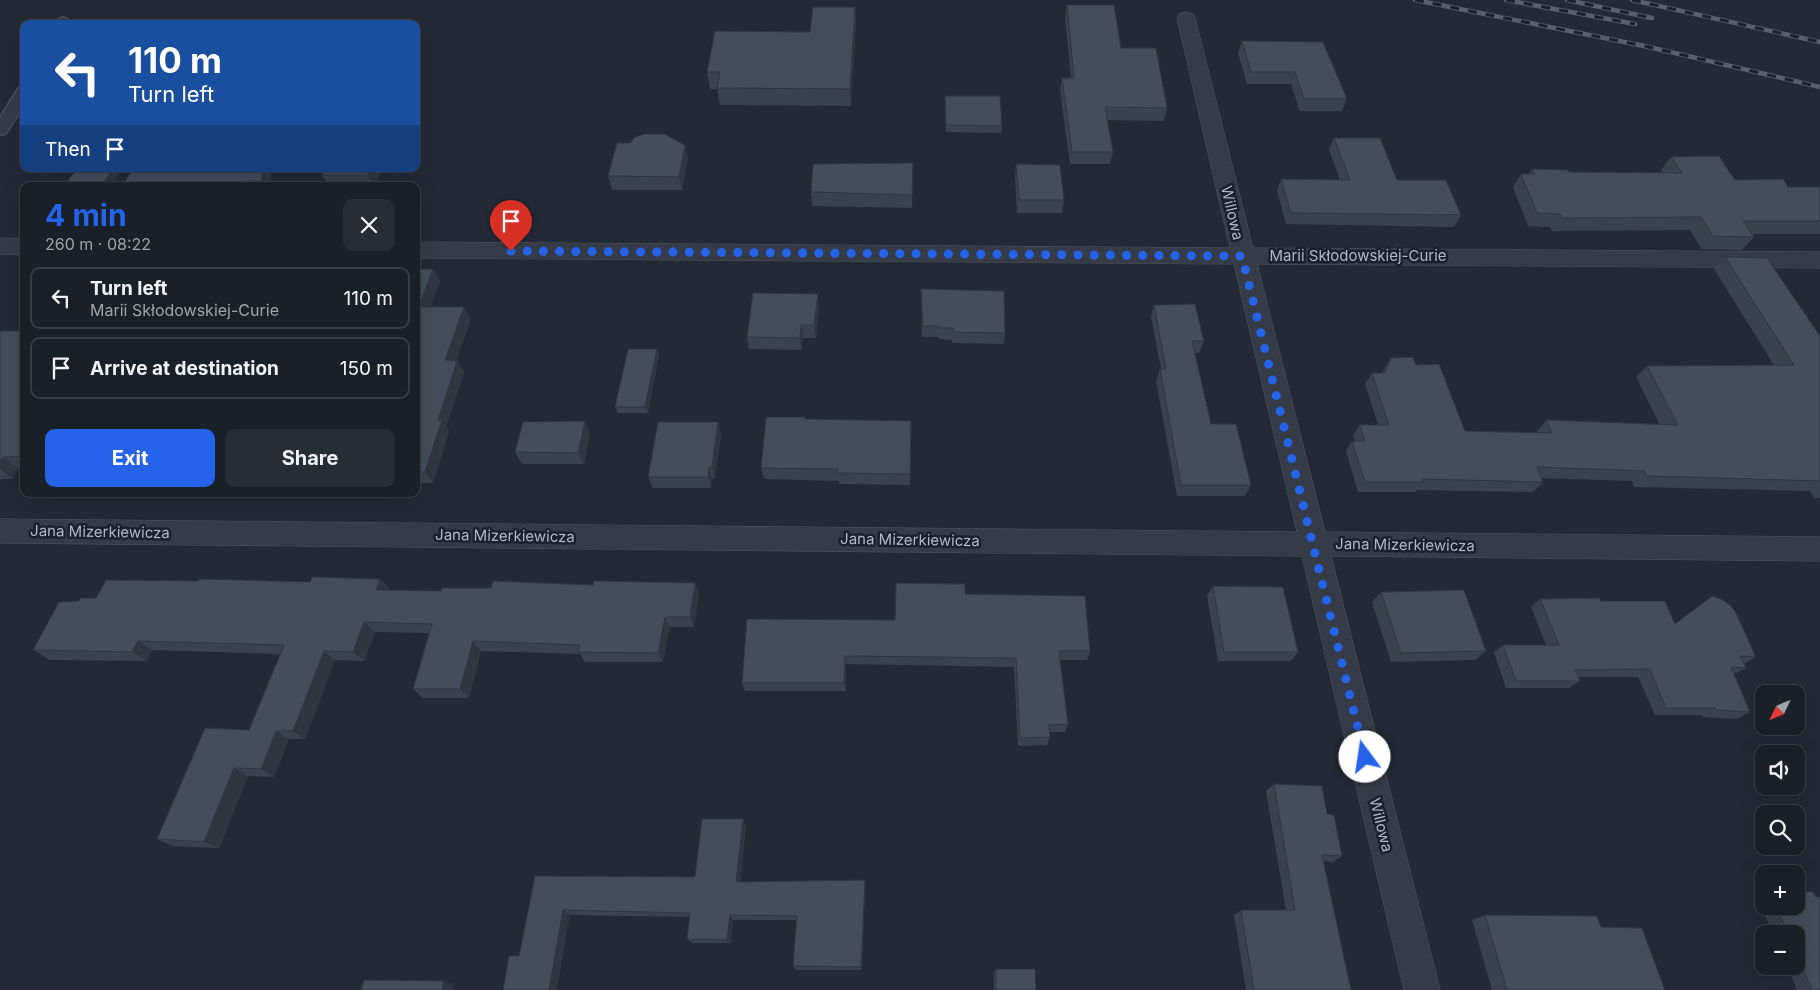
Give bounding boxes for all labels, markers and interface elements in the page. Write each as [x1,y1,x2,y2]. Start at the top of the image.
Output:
text: 110 m [128,39,222,81]
icon: left [45,40,110,105]
text: Turn left [128,81,214,107]
icon: arrive [101,135,129,163]
text: Then [45,138,91,161]
street label: Willowa [1217,184,1248,242]
text: 4 min [45,197,127,233]
button: close [343,199,395,251]
pin [490,200,532,251]
icon: arrive [497,207,525,235]
text: 260 m · 08:22 [45,234,151,254]
street label: Marii Skłodowskiej-Curie [1269,246,1447,265]
text: Turn left [90,277,168,300]
icon: left [47,284,75,312]
text: 110 m [344,287,393,310]
text: Marii Skłodowskiej-Curie [90,300,279,320]
icon: arrive [47,354,75,382]
text: Arrive at destination [90,357,279,380]
text: 150 m [340,357,393,380]
button: Exit [45,429,215,487]
button: Share [225,429,395,487]
street label: Jana Mizerkiewicza [30,521,170,542]
street label: Jana Mizerkiewicza [435,525,575,546]
street label: Jana Mizerkiewicza [840,529,980,550]
street label: Jana Mizerkiewicza [1335,534,1475,555]
north arrow [1755,685,1805,735]
map controls [1755,685,1805,975]
position arrow [1338,730,1390,782]
button: sound [1755,745,1805,795]
street label: Willowa [1366,796,1397,854]
button: search [1755,805,1805,855]
button: + [1755,865,1805,915]
button: − [1755,925,1805,975]

